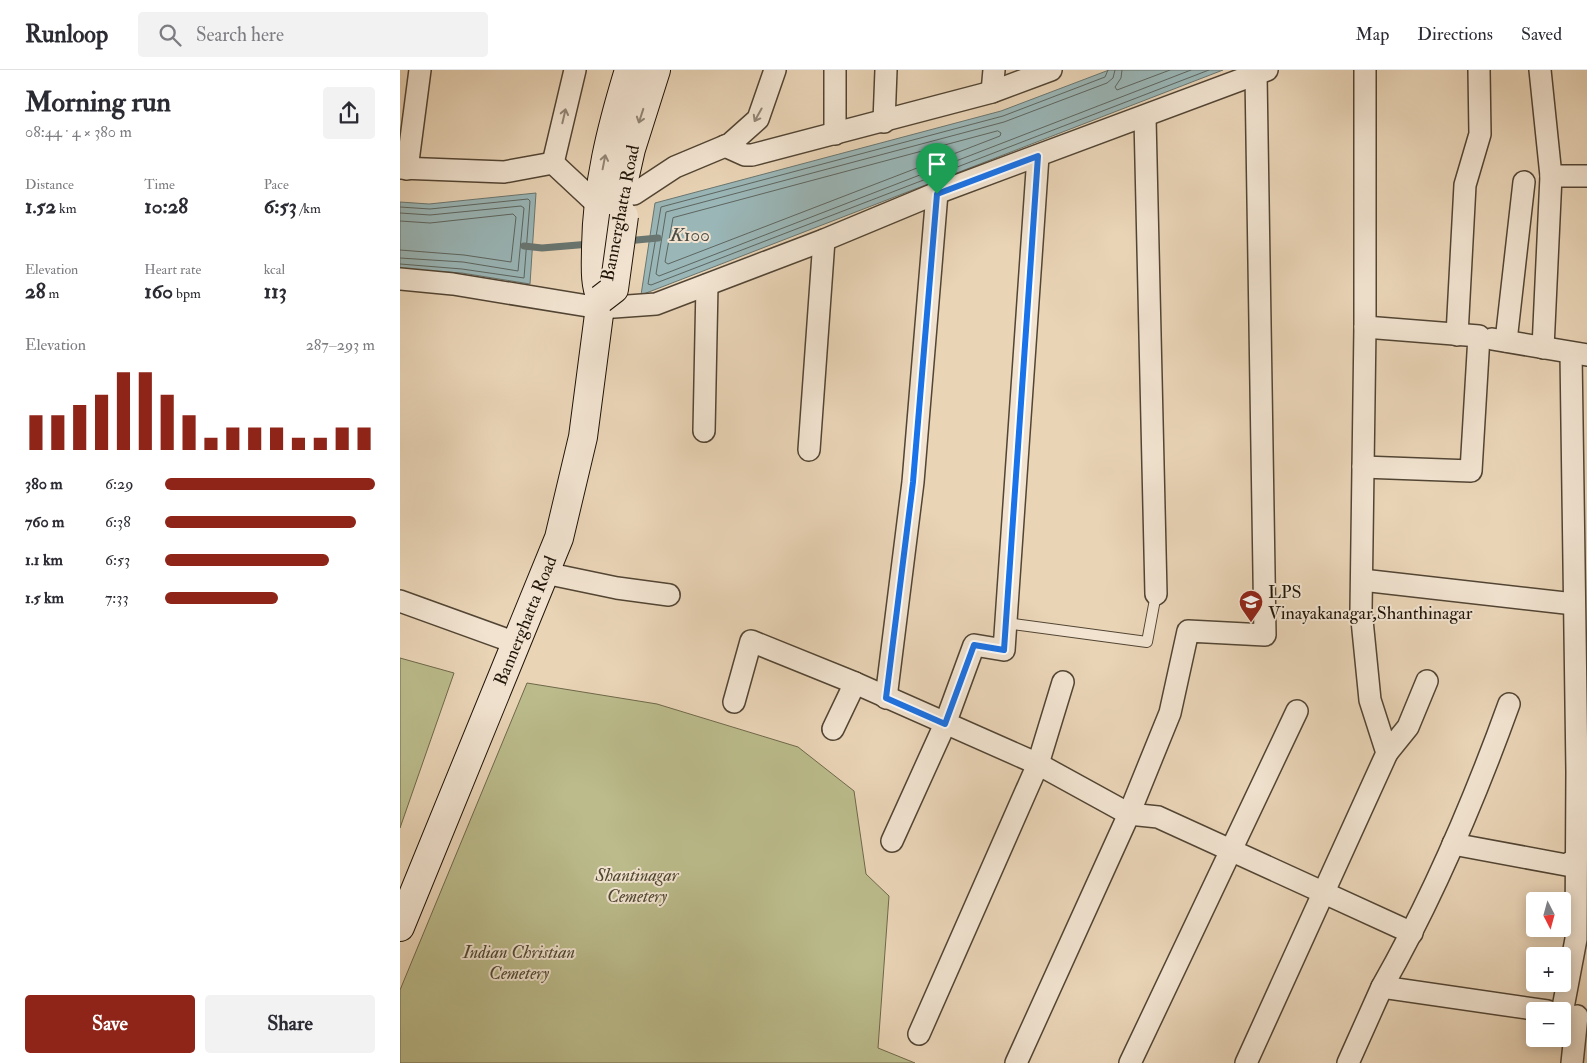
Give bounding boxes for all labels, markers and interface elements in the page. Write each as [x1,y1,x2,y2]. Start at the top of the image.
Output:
search box [138,12,488,57]
text: Runloop [25,19,108,50]
icon: search [156,21,184,49]
text: Search here [196,23,284,47]
text: Map [1356,23,1389,46]
text: Directions [1417,23,1493,46]
text: Saved [1521,23,1562,46]
text: Morning run [25,85,171,120]
button: share [323,87,375,139]
one-way arrow [636,108,646,124]
one-way arrow [753,108,763,123]
one-way arrow [560,109,569,125]
text: 08:44 · 4 × 380 m [25,122,132,142]
street label: Bannerghatta Road [596,143,645,283]
pin [916,143,958,194]
icon: arrive [923,150,951,178]
one-way arrow [600,154,609,170]
text: Distance [25,176,74,193]
text: Time [144,176,175,193]
text: Pace [264,176,289,193]
text: 1.52 [25,193,56,220]
text: 10:28 [144,193,188,220]
text: 6:53 [264,193,297,220]
text: km [56,200,77,217]
text: /km [297,200,321,217]
water label: K100 [669,223,710,247]
text: Elevation [25,261,78,278]
text: Heart rate [144,261,201,278]
text: kcal [264,261,285,278]
text: 28 [25,278,46,305]
text: 160 [144,278,173,305]
text: 113 [264,278,287,305]
text: m [46,285,59,302]
text: bpm [173,285,201,302]
text: Elevation [25,335,86,355]
text: 287–293 m [306,335,375,355]
text: 380 m [25,474,63,494]
text: 6:29 [105,474,133,494]
text: 760 m [25,512,64,532]
text: 6:38 [105,512,131,532]
text: 1.1 km [25,550,63,570]
text: 6:53 [105,550,130,570]
street label: Bannerghatta Road [489,552,563,689]
place label: LPS Vinayakanagar,Shanthinagar [1268,581,1473,625]
text: 1.5 km [25,588,64,608]
text: 7:33 [105,588,129,608]
school or university icon: LPS Vinayakanagar,Shanthinagar [1238,589,1264,623]
park label: Shantinagar Cemetery [594,864,680,908]
north arrow [1526,892,1571,938]
map controls [1526,892,1571,1047]
park label: Indian Christian Cemetery [462,941,575,985]
button: + [1526,947,1571,992]
button: Save [25,995,195,1053]
button: Share [205,995,375,1053]
button: − [1526,1002,1571,1047]

